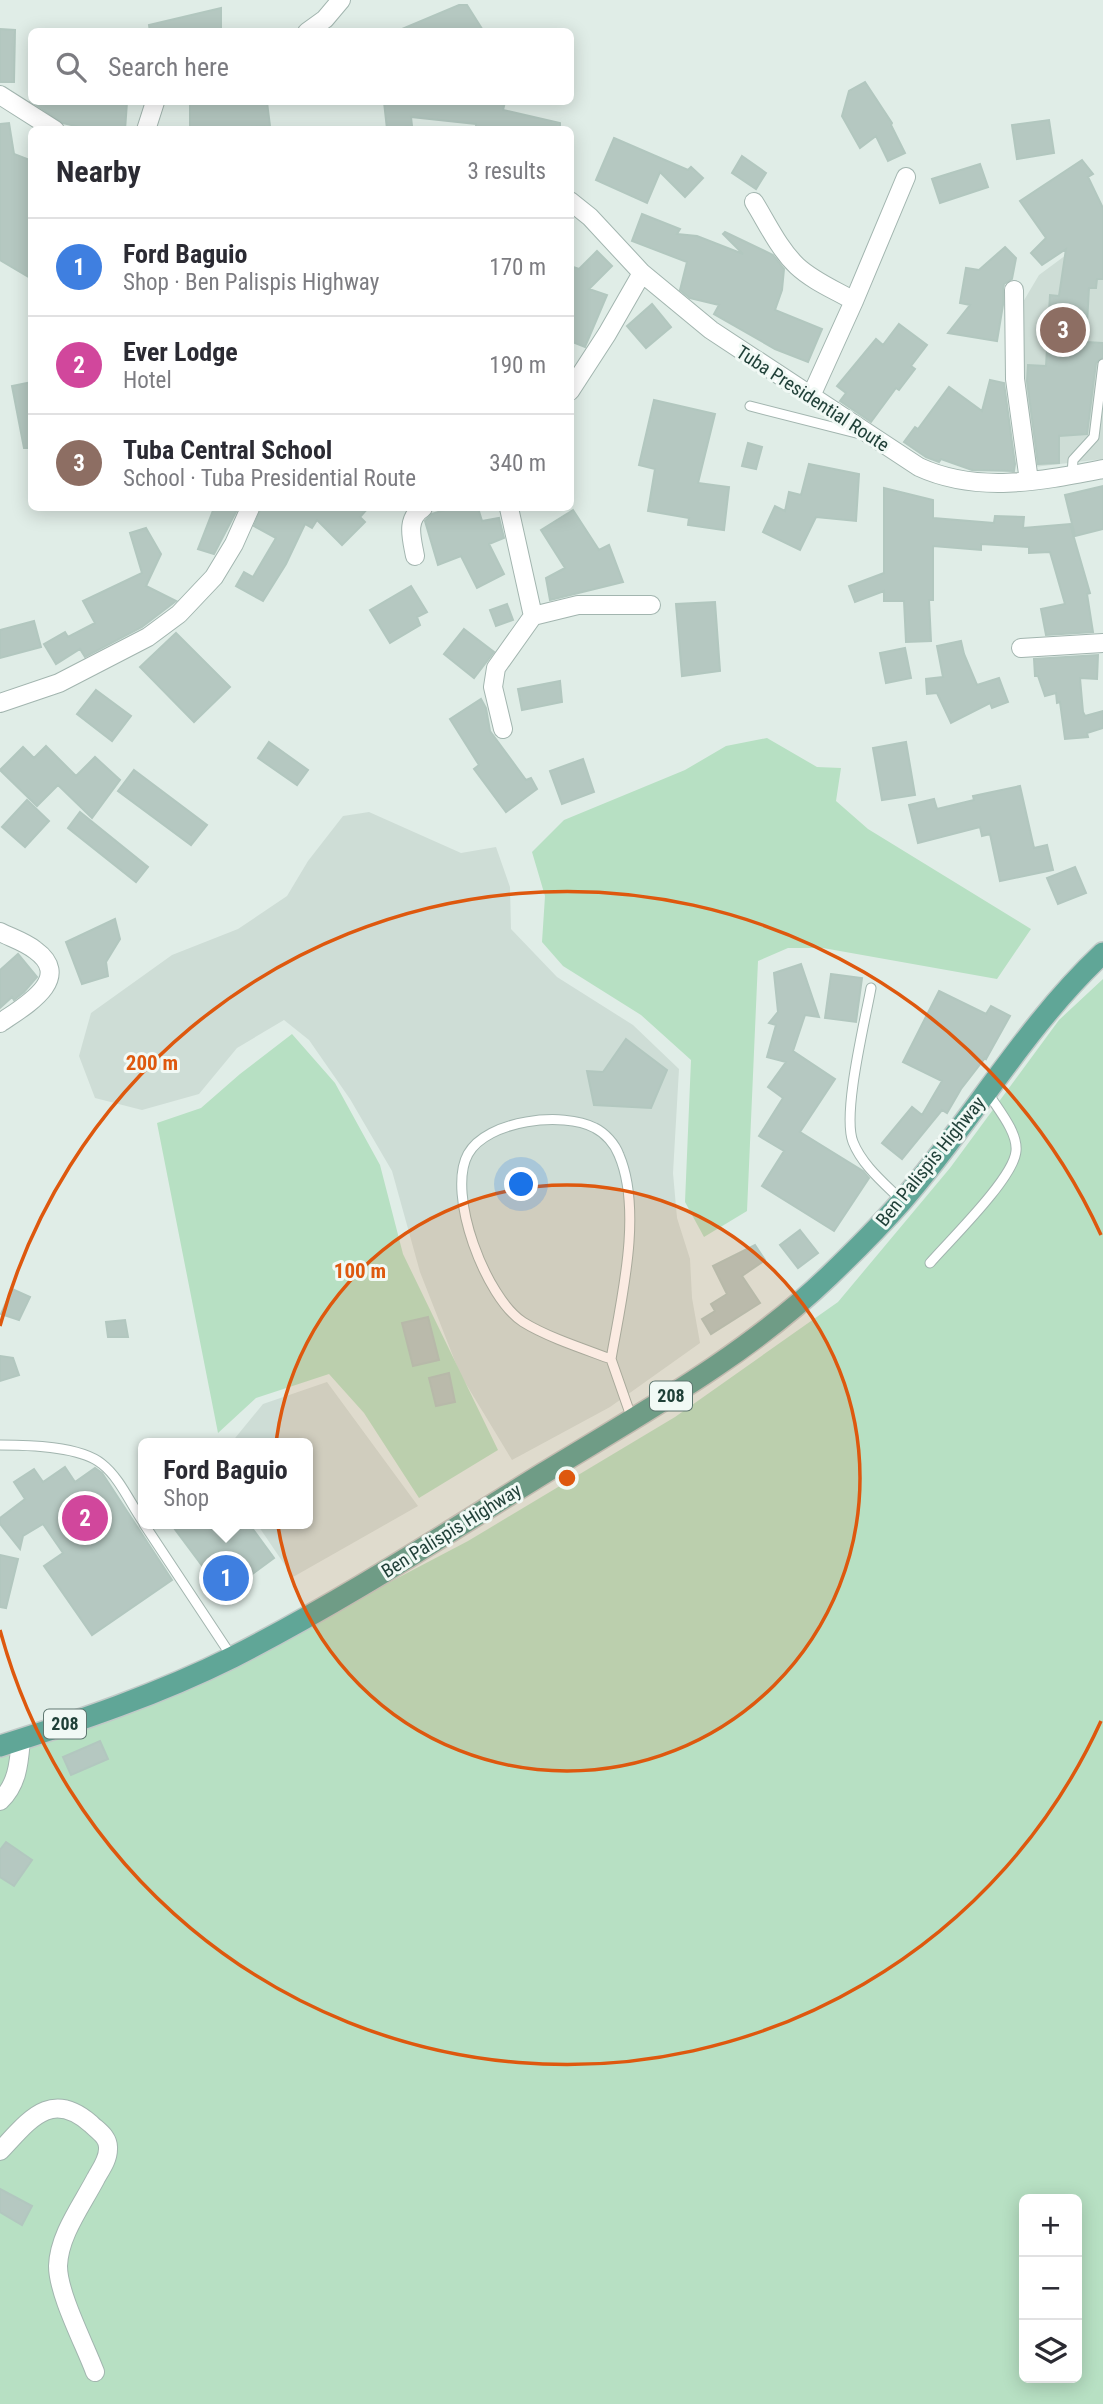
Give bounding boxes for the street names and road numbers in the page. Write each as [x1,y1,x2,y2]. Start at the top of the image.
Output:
street label: Tuba Presidential Route [732,340,894,457]
street label: Ben Palispis Highway [871,1092,990,1231]
road number: 208 [650,1381,692,1410]
street label: Ben Palispis Highway [377,1478,525,1583]
road number: 208 [44,1709,86,1738]

